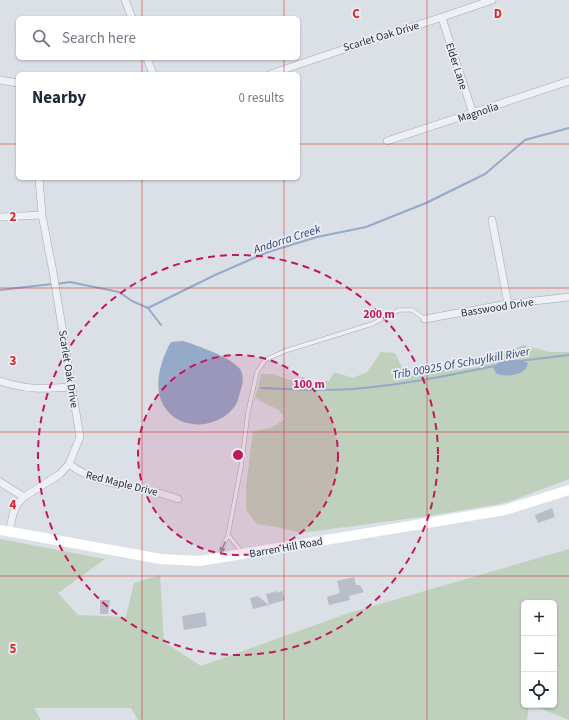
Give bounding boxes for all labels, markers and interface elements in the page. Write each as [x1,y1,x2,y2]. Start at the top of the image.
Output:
text: C [352,5,360,23]
text: D [494,5,502,23]
search box [16,16,300,60]
street label: Scarlet Oak Drive [341,18,421,55]
icon: search [30,27,52,49]
text: Search here [62,28,136,49]
street label: Elder Lane [442,41,471,92]
text: Nearby [32,86,86,110]
text: 0 results [239,89,284,107]
street label: Magnolia [456,99,501,126]
text: 2 [10,208,17,226]
water label: Andorra Creek [250,221,323,259]
street label: Basswood Drive [460,294,535,321]
text: 200 m [363,306,395,323]
street label: Scarlet Oak Drive [55,329,82,410]
water label: Trib 00925 Of Schuylkill River [391,343,532,384]
text: 3 [10,352,17,370]
text: 100 m [293,376,325,393]
centre of rings [231,448,245,462]
street label: Red Maple Drive [84,467,160,500]
text: 4 [10,496,17,514]
street label: Barren Hill Road [248,534,324,561]
one-way arrow [220,541,226,552]
map controls [521,600,557,708]
button: + [521,600,557,636]
button: − [521,636,557,672]
text: 5 [10,640,17,658]
button: locate [521,672,557,708]

